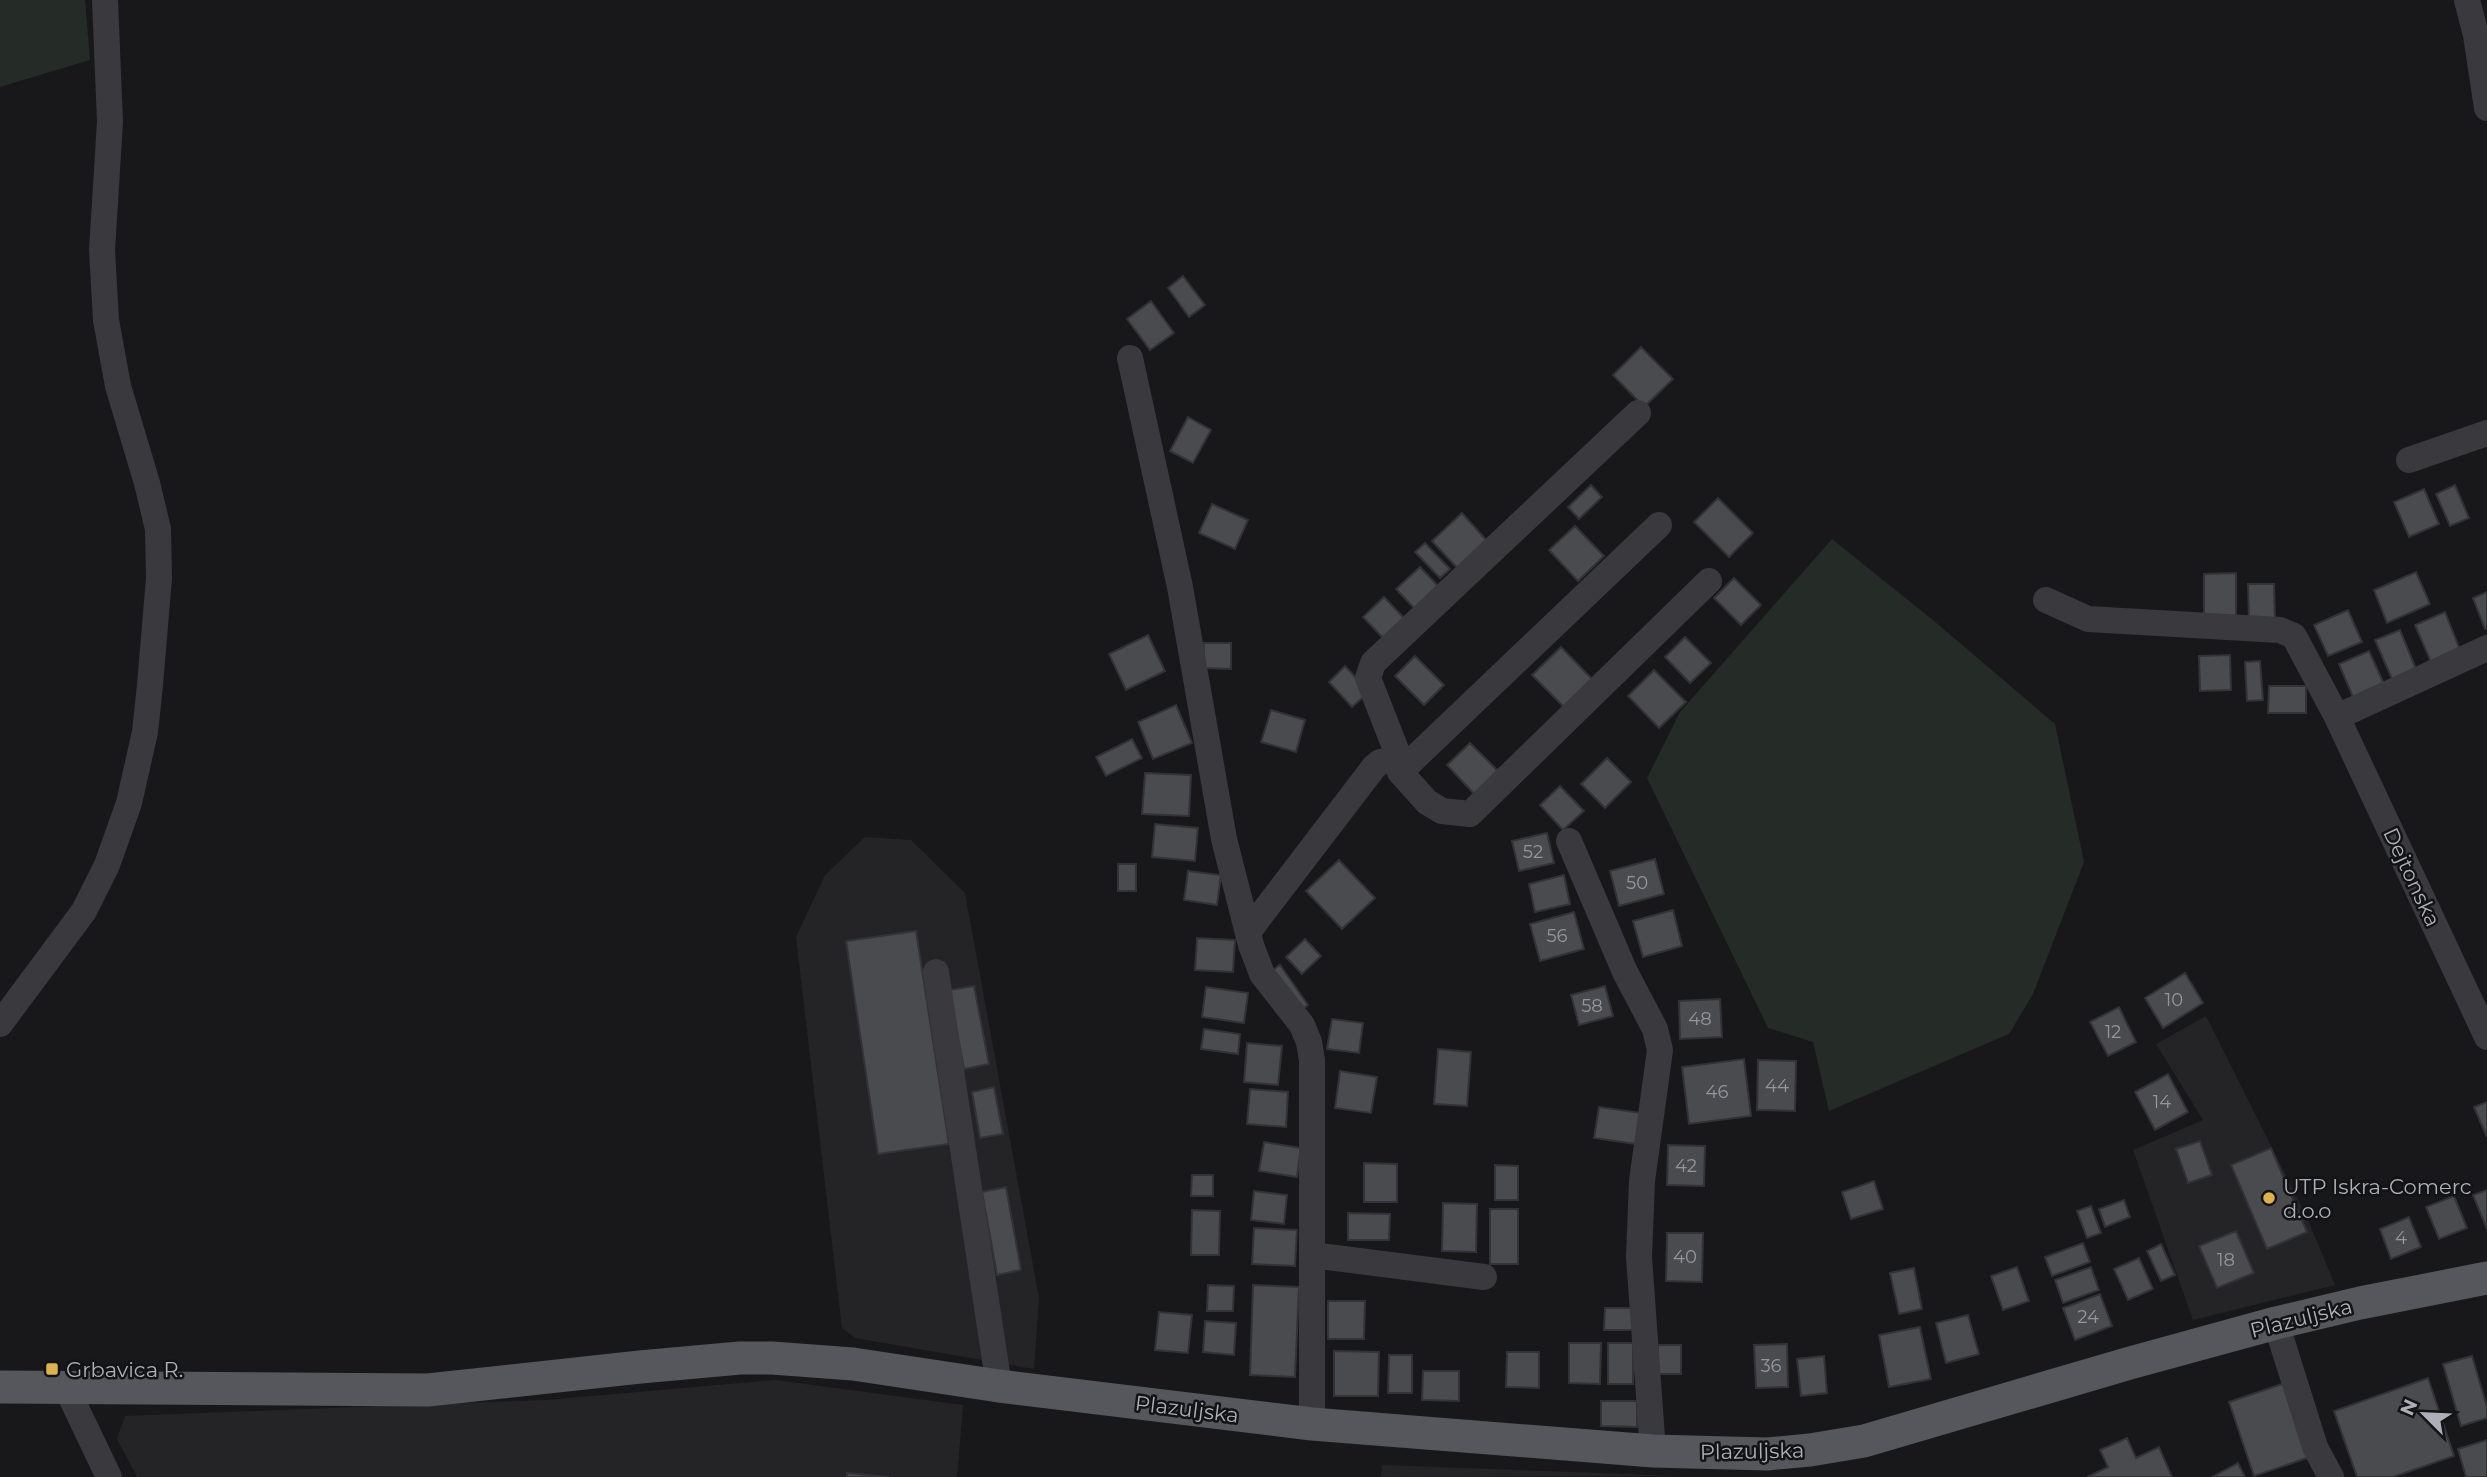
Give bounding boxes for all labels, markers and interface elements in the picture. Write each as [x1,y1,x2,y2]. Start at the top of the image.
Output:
street label: Dejtonska [2378,824,2446,930]
house number: 52 [1523,841,1543,863]
house number: 50 [1626,872,1648,894]
house number: 56 [1546,925,1568,947]
house number: 10 [2165,989,2183,1011]
house number: 58 [1581,995,1603,1017]
house number: 48 [1688,1008,1712,1030]
house number: 12 [2105,1021,2121,1043]
house number: 44 [1765,1075,1789,1097]
house number: 46 [1706,1081,1728,1103]
house number: 14 [2153,1091,2171,1113]
house number: 42 [1675,1155,1697,1177]
place label: UTP Iskra-Comerc d.o.o [2283,1174,2472,1223]
marker: UTP Iskra-Comerc d.o.o [2261,1190,2277,1206]
house number: 4 [2395,1227,2407,1249]
house number: 40 [1673,1246,1697,1268]
house number: 18 [2217,1249,2235,1271]
street label: Plazuljska [2247,1293,2355,1343]
house number: 24 [2077,1306,2099,1328]
house number: 36 [1760,1355,1782,1377]
place label: Grbavica R. [66,1357,183,1382]
marker: Grbavica R. [44,1361,60,1377]
north arrow [2389,1379,2459,1449]
street label: Plazuljska [1134,1390,1240,1428]
text: N [2395,1396,2423,1419]
street label: Plazuljska [1700,1438,1804,1464]

